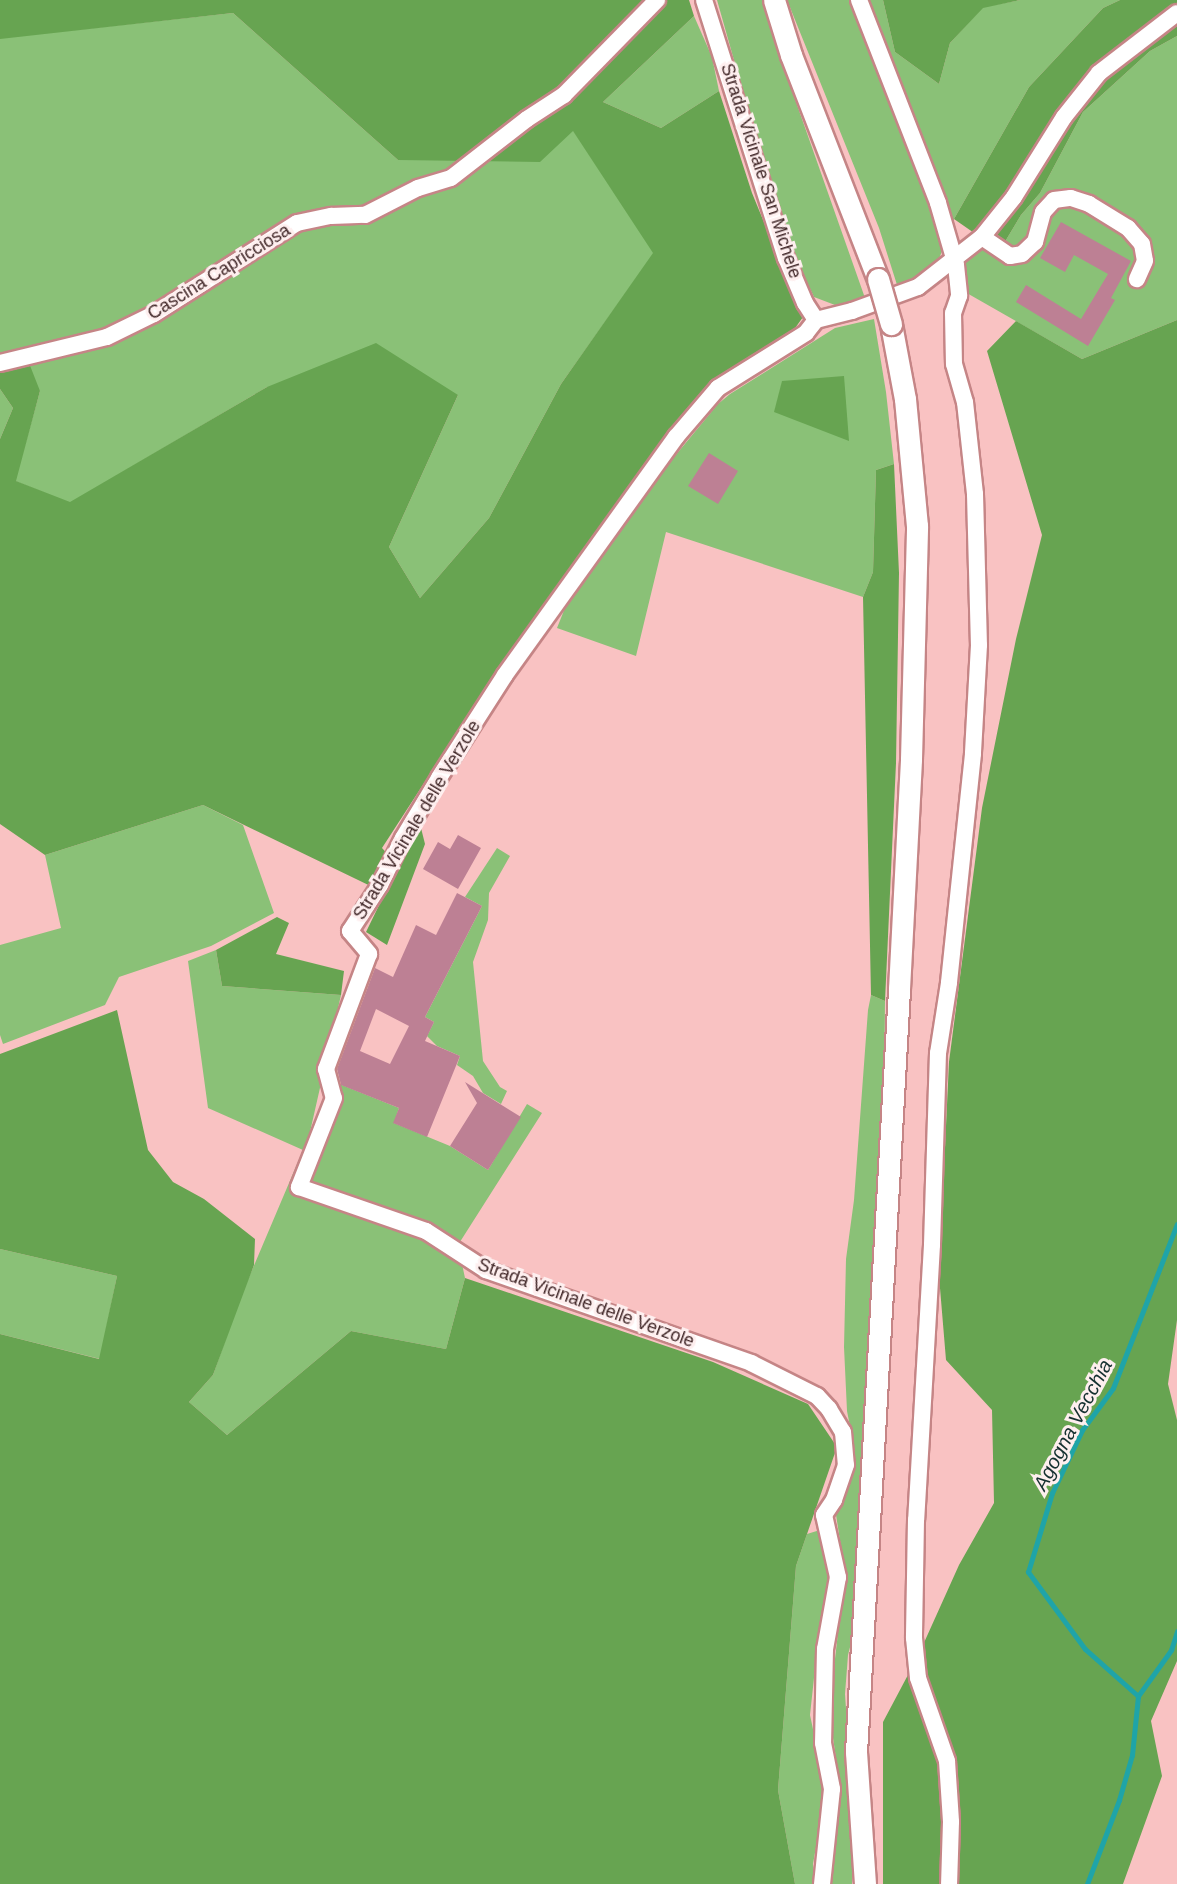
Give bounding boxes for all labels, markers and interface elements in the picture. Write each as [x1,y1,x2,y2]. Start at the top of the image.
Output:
street label: Strada Vicinale San Michele [716,61,806,281]
street label: Cascina Capricciosa [144,219,294,325]
street label: Strada Vicinale delle Verzole [349,716,485,924]
street label: Strada Vicinale delle Verzole [475,1254,697,1352]
water label: Agogna Vecchia [1028,1355,1118,1495]

